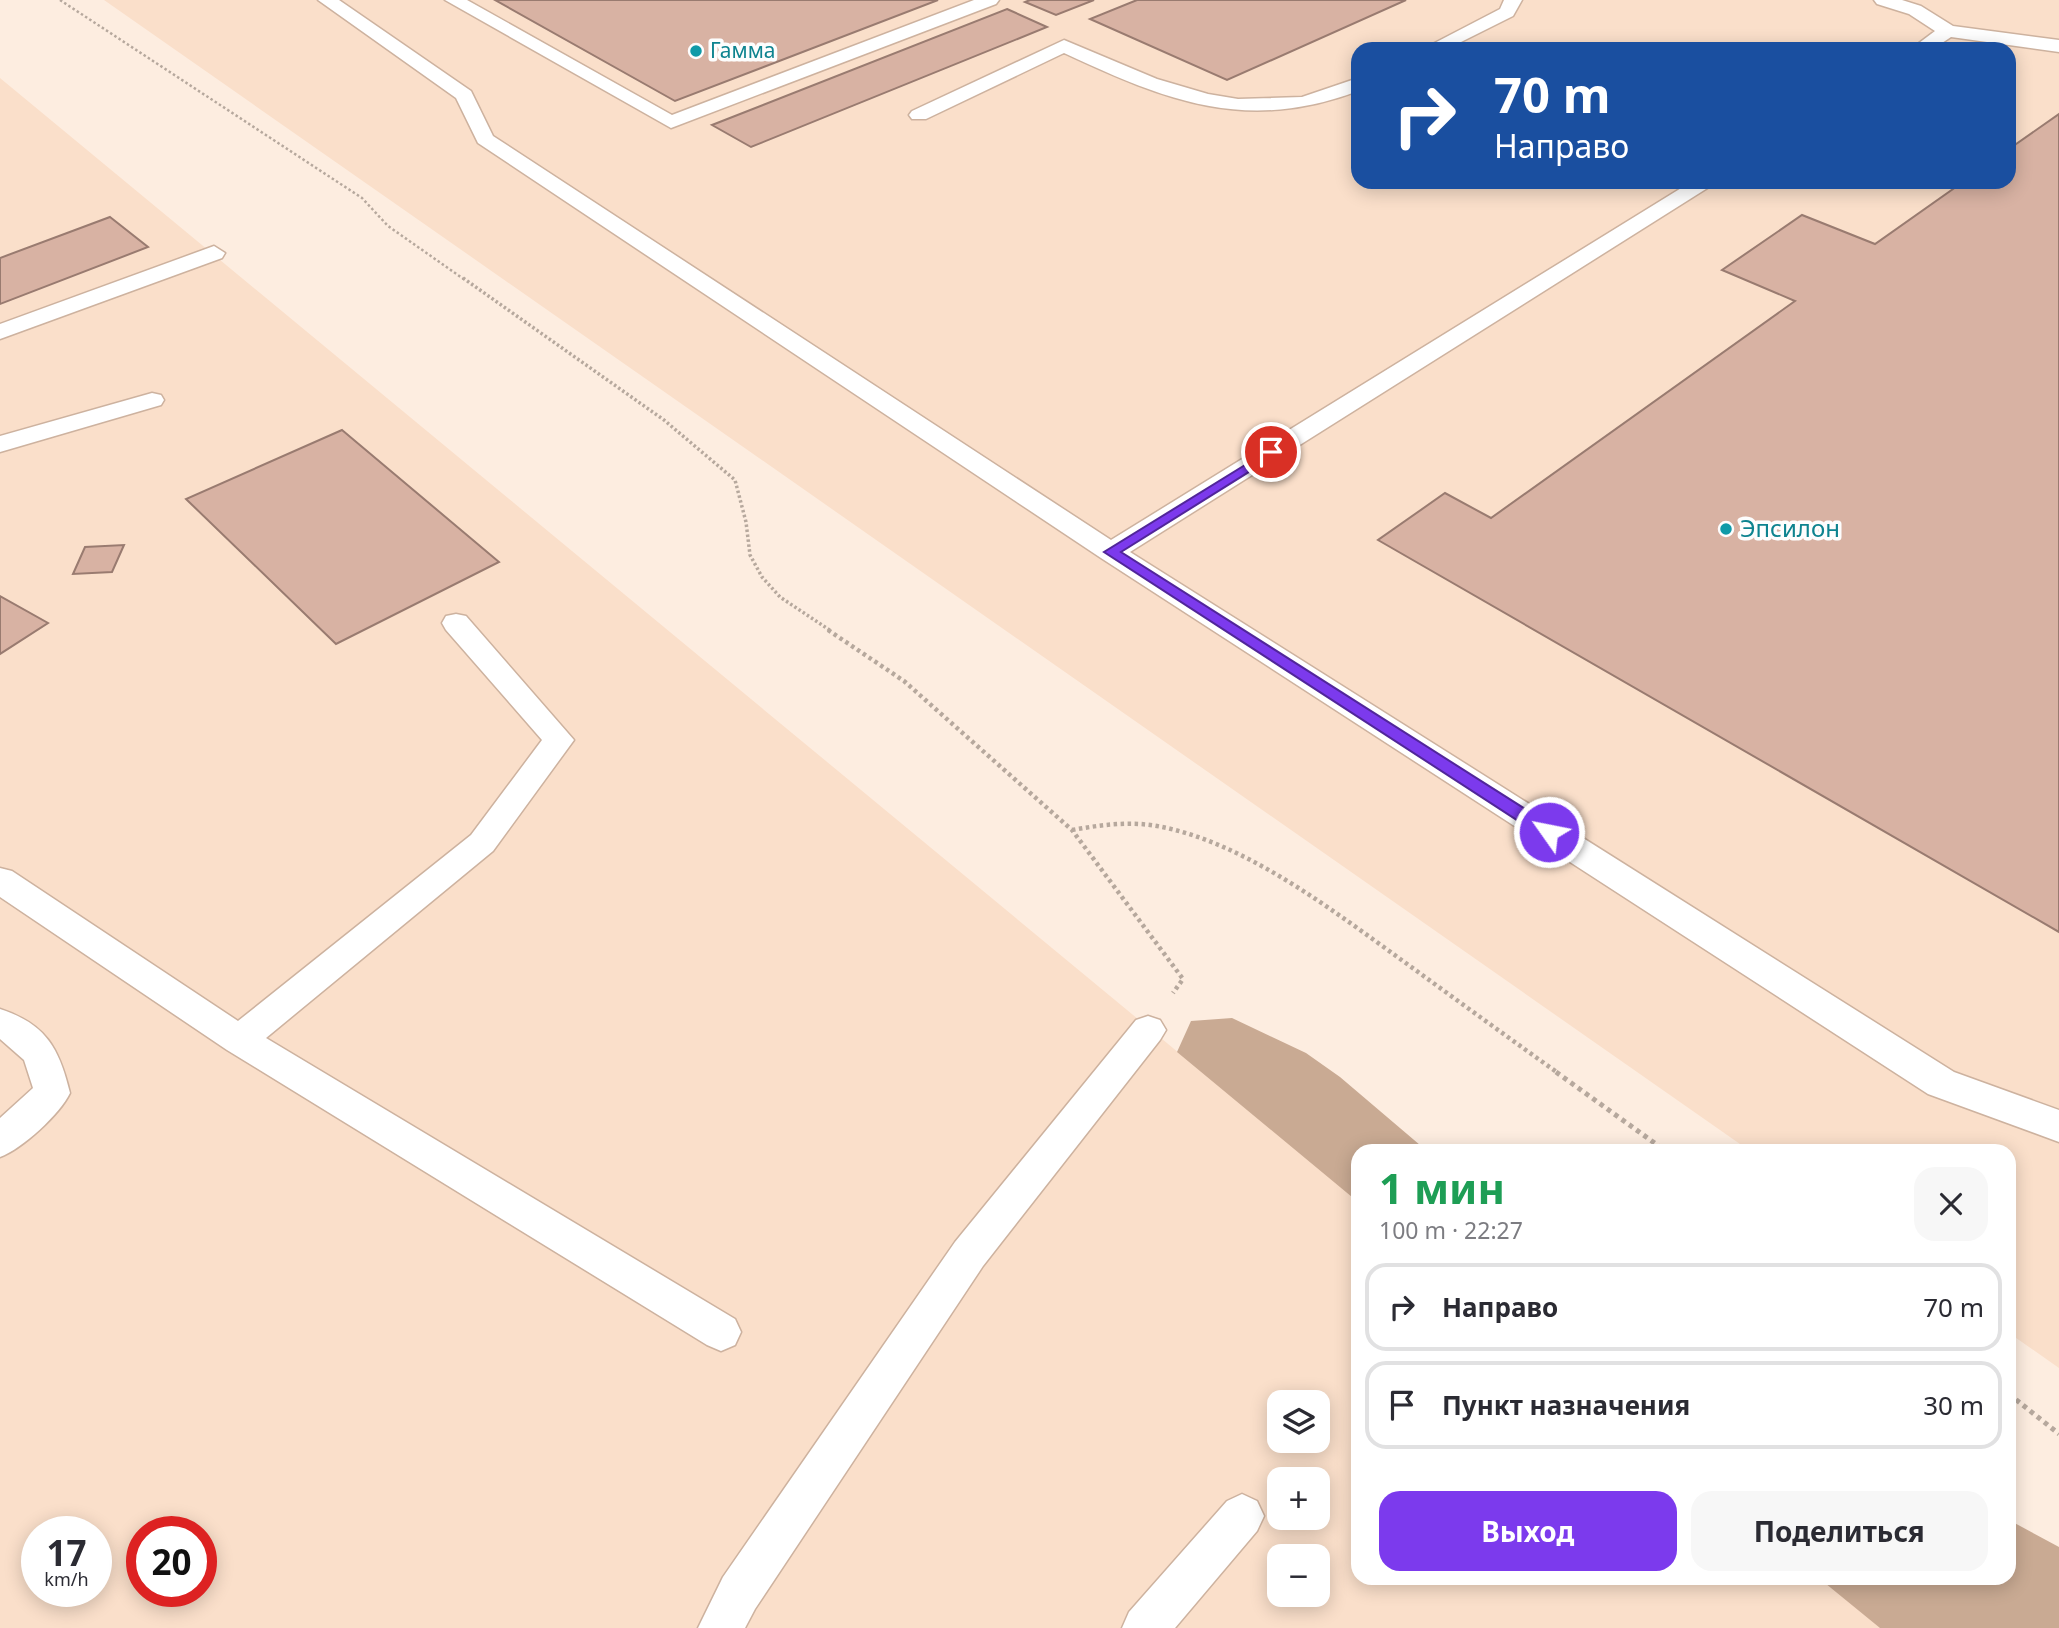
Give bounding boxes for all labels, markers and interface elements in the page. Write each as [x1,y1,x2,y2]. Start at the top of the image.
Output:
place label: Гамма [710,36,775,64]
marker: Гамма [688,43,704,59]
text: 70 m [1494,61,1611,127]
icon: right [1379,70,1470,161]
text: Направо [1494,124,1629,167]
pin [1241,422,1301,482]
icon: arrive [1252,433,1290,471]
place label: Эпсилон [1740,511,1840,544]
marker: Эпсилон [1718,521,1734,537]
position arrow [1512,795,1586,869]
text: 1 мин [1379,1159,1505,1216]
button: close [1914,1167,1988,1241]
text: 100 m · 22:27 [1379,1214,1523,1246]
icon: right [1383,1288,1421,1326]
text: Направо [1442,1289,1558,1325]
text: 70 m [1923,1289,1984,1325]
icon: arrive [1383,1386,1421,1424]
text: Пункт назначения [1442,1387,1690,1423]
text: 30 m [1923,1387,1984,1423]
map controls [1267,1390,1330,1607]
button: layers [1267,1390,1330,1453]
button: + [1267,1467,1330,1530]
button: Выход [1379,1491,1677,1571]
button: Поделиться [1691,1491,1988,1571]
speed limit sign: 20 [126,1516,217,1607]
text: 17 [46,1529,87,1576]
button: − [1267,1544,1330,1607]
text: km/h [44,1567,89,1591]

